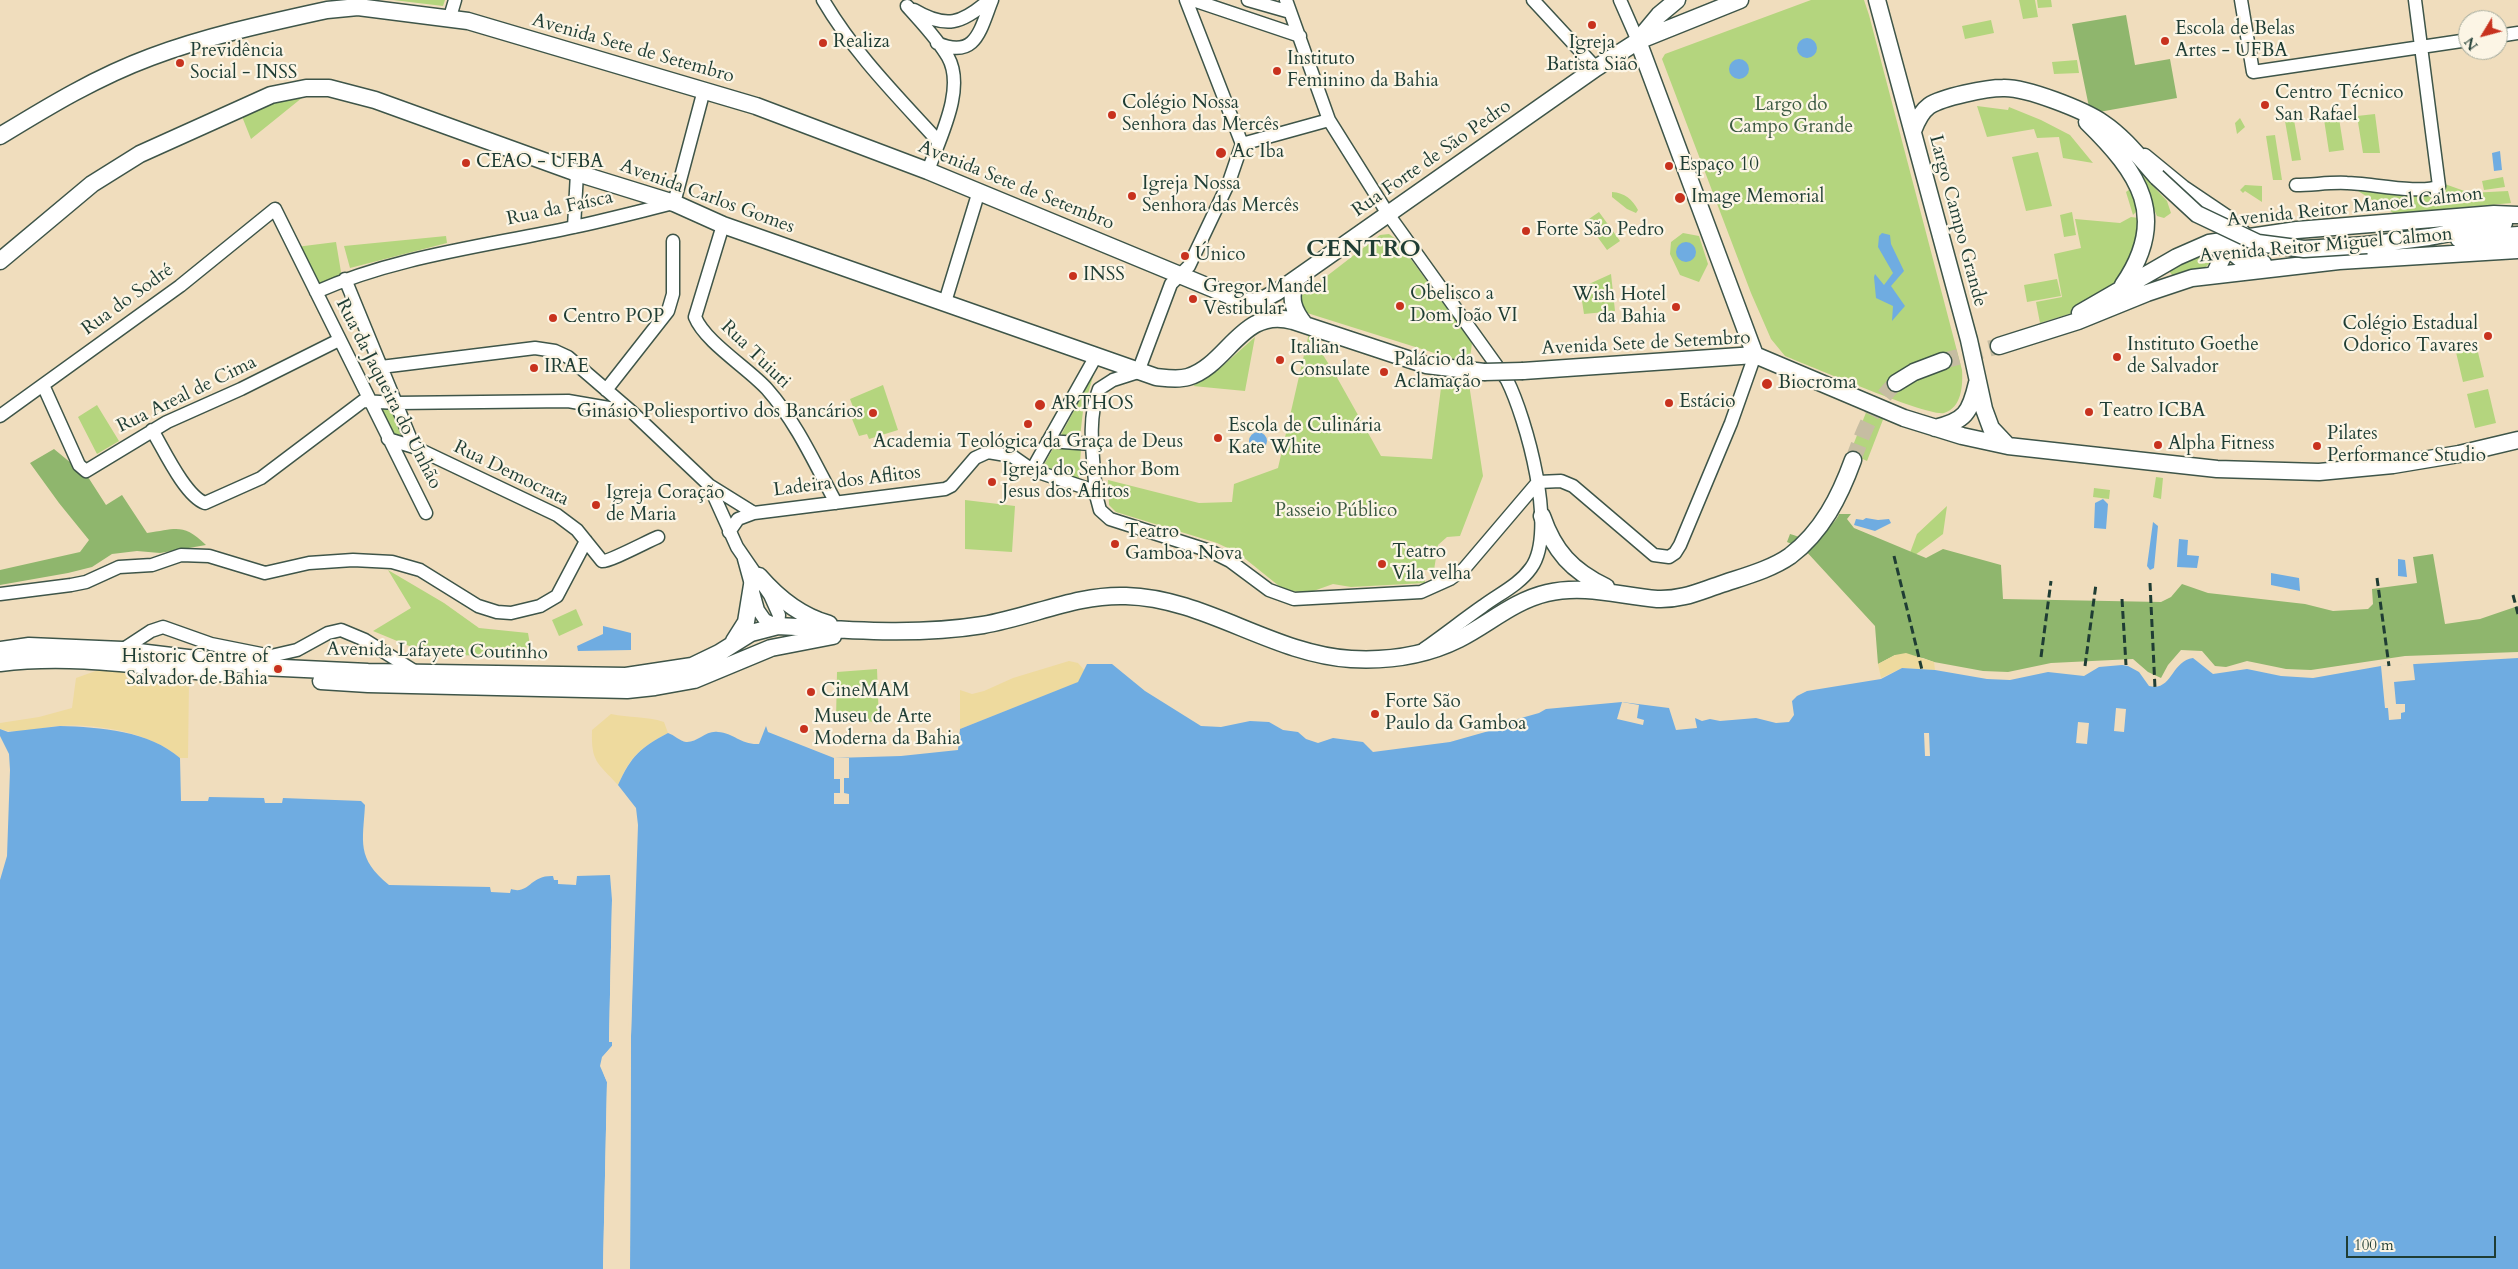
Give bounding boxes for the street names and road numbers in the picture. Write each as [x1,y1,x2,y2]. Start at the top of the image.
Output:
street label: Avenida Sete de Setembro [529,9,737,89]
street label: Rua Forte de São Pedro [1348,96,1516,222]
street label: Largo Campo Grande [1923,133,1991,309]
street label: Avenida Sete de Setembro [915,136,1117,236]
street label: Avenida Carlos Gomes [617,155,797,239]
street label: Avenida Reitor Manoel Calmon [2226,183,2484,233]
street label: Rua da Faísca [505,187,615,231]
street label: Avenida Reitor Miguel Calmon [2198,224,2454,268]
street label: Rua do Sodré [78,259,178,341]
street label: Rua da Jaqueira do Unhão [330,295,446,493]
street label: Rua Tuiuti [715,316,795,394]
street label: Avenida Sete de Setembro [1541,327,1751,361]
street label: Rua Areal de Cima [114,351,260,439]
street label: Rua Democrata [450,436,572,512]
street label: Ladeira dos Aflitos [772,462,922,502]
street label: Avenida Lafayete Coutinho [326,639,548,665]

